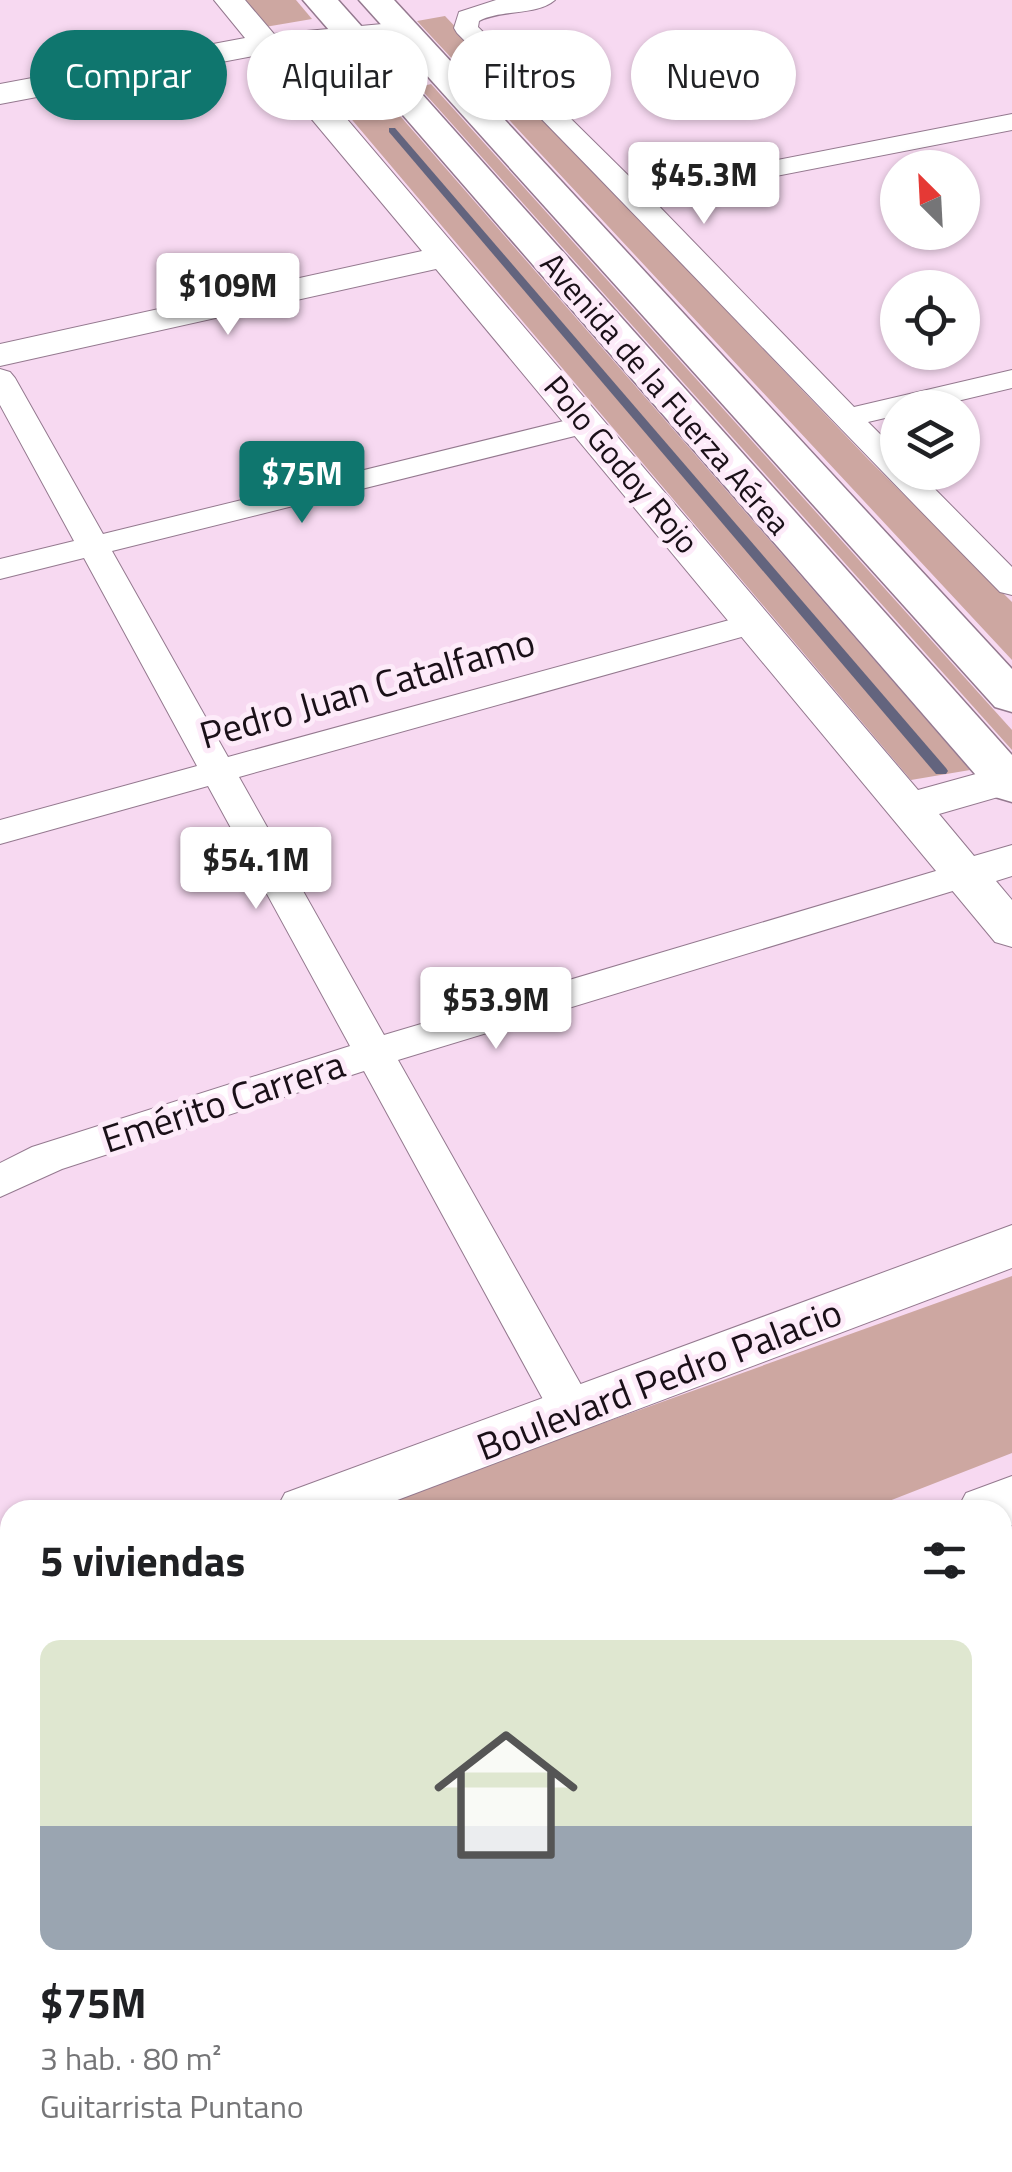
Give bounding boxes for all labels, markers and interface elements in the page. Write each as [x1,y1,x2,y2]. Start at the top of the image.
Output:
chip: Comprar [30,30,227,120]
chip: Alquilar [247,30,428,120]
chip: Filtros [448,30,611,120]
chip: Nuevo [631,30,796,120]
pin: $45.3M [623,142,785,227]
text: $45.3M [650,150,758,198]
north arrow [880,150,980,250]
map controls [880,150,980,490]
street label: Avenida de la Fuerza Aérea [530,241,802,545]
pin: $109M [158,253,298,338]
text: $109M [178,261,278,309]
button: locate [880,270,980,370]
street label: Polo Godoy Rojo [533,364,711,564]
button: layers [880,390,980,490]
pin: $75M [243,441,361,526]
text: $75M [261,449,343,497]
street label: Pedro Juan Catalfamo [193,612,541,764]
pin: $54.1M [175,827,337,912]
text: $54.1M [202,835,310,883]
pin: $53.9M [415,967,577,1052]
text: $53.9M [442,975,550,1023]
street label: Emérito Carrera [94,1034,352,1168]
street label: Boulevard Pedro Palacio [468,1283,850,1475]
text: 5 viviendas [40,1528,245,1592]
icon: filters [917,1533,972,1588]
icon: home [416,1705,596,1885]
text: $75M [40,1970,147,2034]
text: 3 hab. · 80 m² [40,2034,222,2082]
text: Guitarrista Puntano [40,2082,304,2130]

